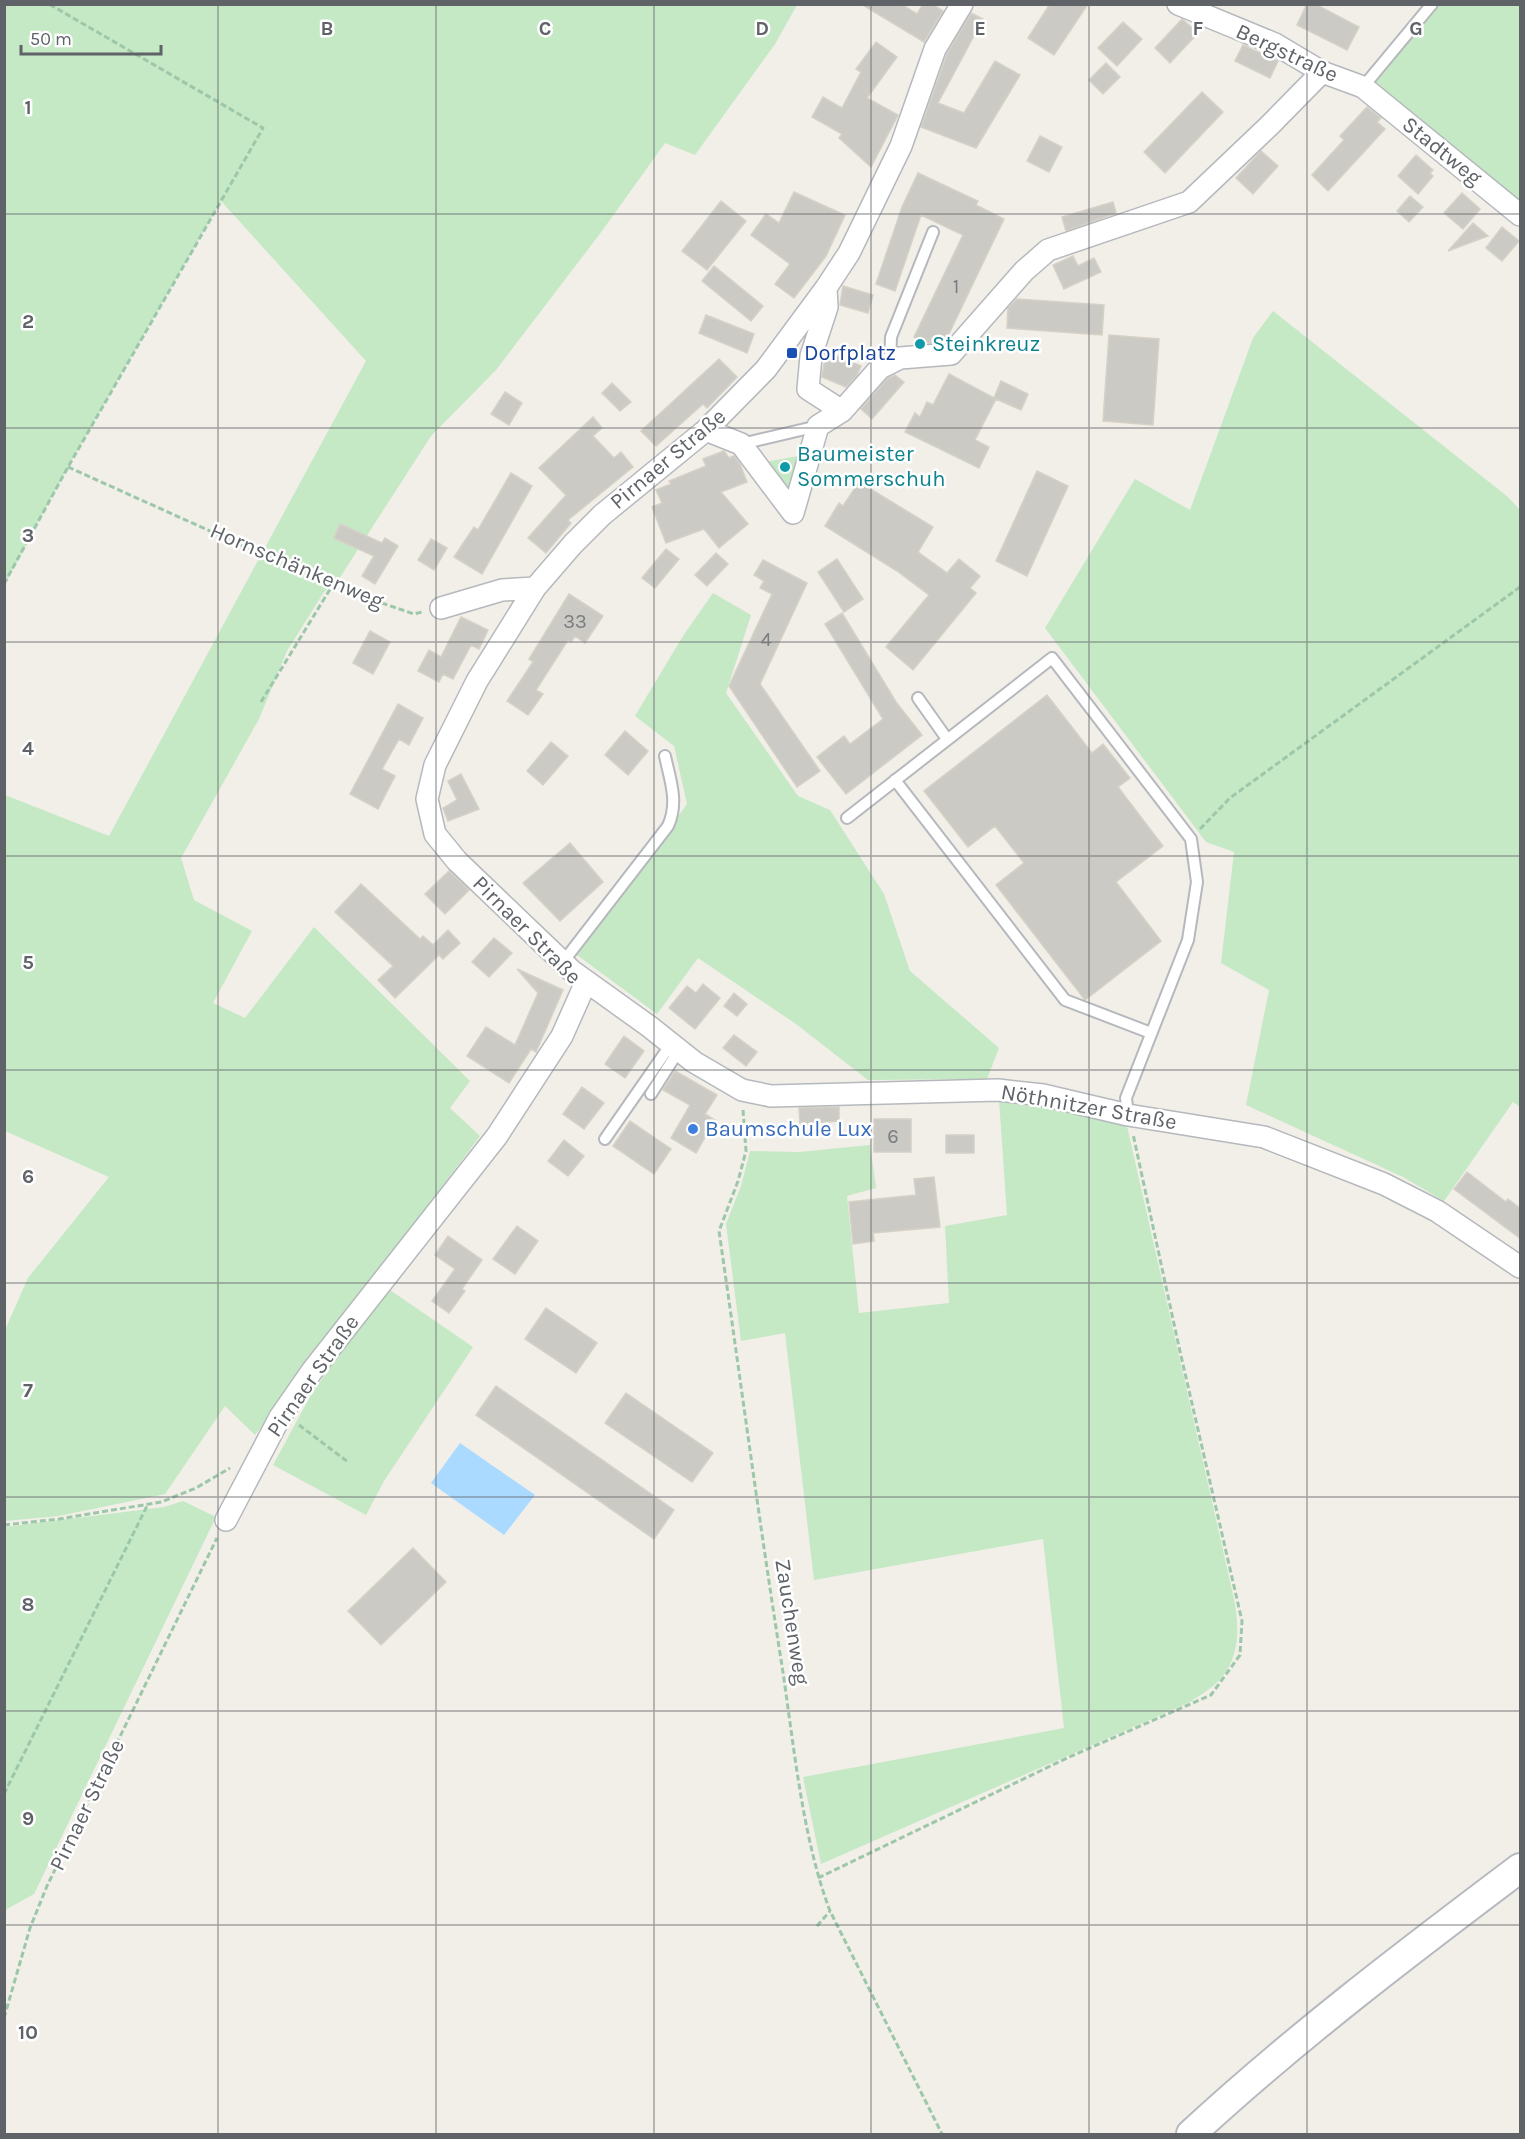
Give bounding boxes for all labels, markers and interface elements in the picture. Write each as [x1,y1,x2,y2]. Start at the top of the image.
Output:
text: B [321,17,333,40]
text: C [539,17,551,40]
text: D [755,17,769,40]
text: E [974,17,986,40]
text: F [1193,17,1204,40]
text: G [1409,17,1423,40]
scale bar [21,18,160,56]
street label: Bergstraße [1232,18,1342,88]
text: 50 m [30,28,72,50]
text: 1 [24,96,32,119]
street label: Stadtweg [1397,111,1487,191]
house number: 1 [953,275,959,298]
text: 2 [22,310,34,333]
place label: Steinkreuz [932,331,1040,357]
marker: Steinkreuz [913,337,927,351]
place label: Dorfplatz [804,340,896,366]
marker: Dorfplatz [785,346,799,360]
street label: Pirnaer Straße [605,403,731,515]
place label: Baumeister Sommerschuh [797,441,946,492]
marker: Baumeister Sommerschuh [778,460,792,474]
street label: Hornschänkenweg [206,518,388,615]
text: 3 [22,524,34,547]
house number: 33 [563,610,587,633]
house number: 4 [760,628,772,651]
text: 4 [22,737,34,760]
street label: Pirnaer Straße [467,870,587,990]
text: 5 [22,951,34,974]
street label: Nöthnitzer Straße [999,1079,1179,1135]
place label: Baumschule Lux [705,1116,872,1142]
marker: Baumschule Lux [686,1122,700,1136]
house number: 6 [887,1125,899,1148]
text: 6 [22,1165,34,1188]
street label: Pirnaer Straße [261,1310,365,1442]
text: 7 [23,1379,33,1402]
street label: Zauchenweg [769,1557,815,1687]
text: 8 [22,1593,34,1616]
street label: Pirnaer Straße [44,1735,130,1875]
text: 9 [22,1807,34,1830]
text: 10 [18,2021,38,2044]

